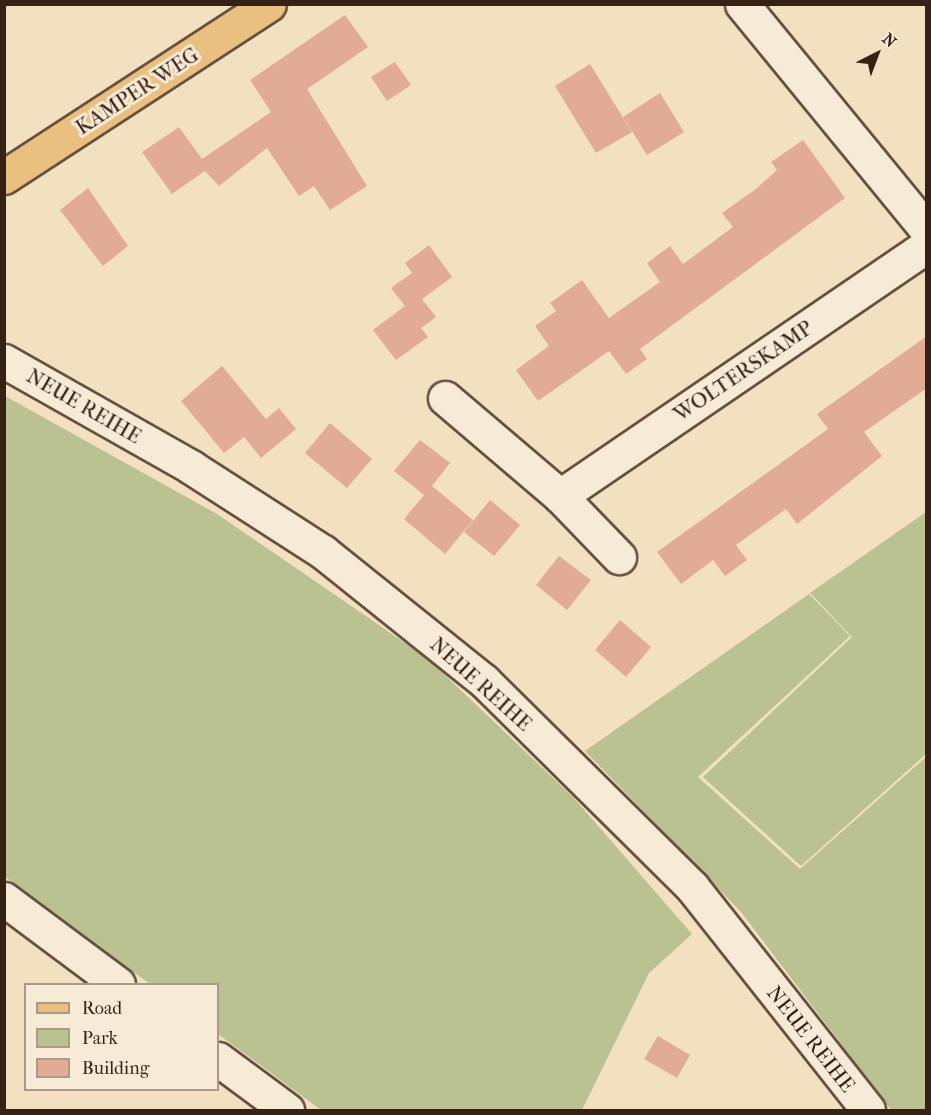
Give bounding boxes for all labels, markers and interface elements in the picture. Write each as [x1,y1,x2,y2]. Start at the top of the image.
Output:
north arrow [847,24,907,84]
text: N [879,29,900,51]
street label: KAMPER WEG [71,42,203,140]
street label: WOLTERSKAMP [669,315,817,427]
street label: NEUE REIHE [22,363,146,449]
street label: NEUE REIHE [425,632,537,736]
street label: NEUE REIHE [762,981,860,1097]
legend [24,983,219,1091]
text: Road [82,998,122,1019]
text: Park [82,1028,118,1049]
text: Building [82,1058,149,1079]

